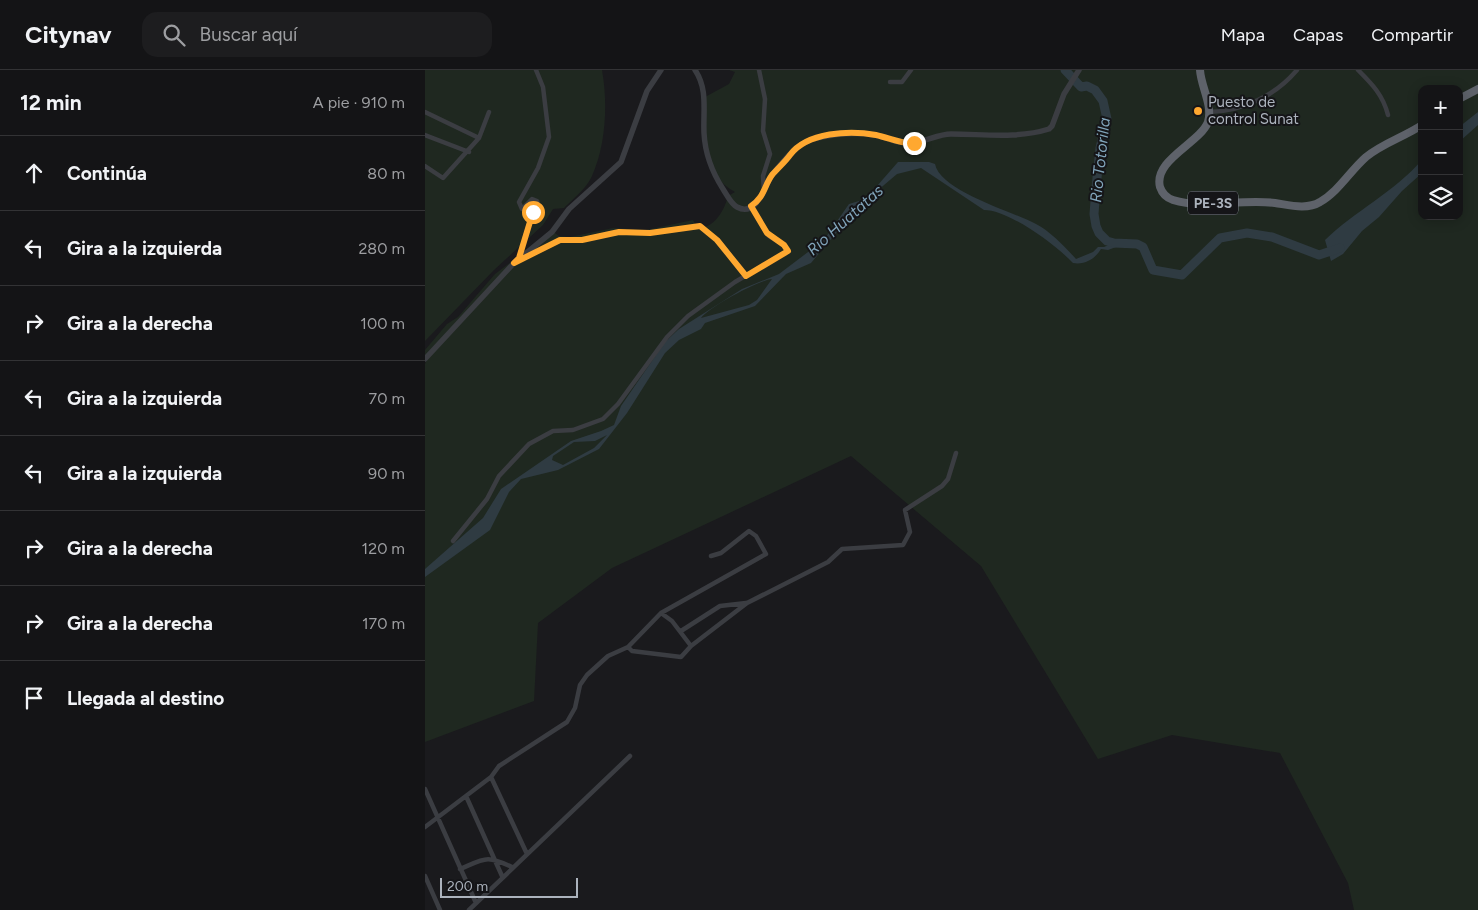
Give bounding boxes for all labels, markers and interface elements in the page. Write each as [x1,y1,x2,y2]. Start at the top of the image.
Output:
search box [142,12,492,57]
text: Citynav [25,20,112,49]
icon: search [160,21,188,49]
text: Buscar aquí [200,23,297,46]
text: Mapa [1221,24,1265,46]
text: Capas [1293,24,1343,46]
text: Compartir [1371,24,1453,46]
map controls [1418,85,1463,220]
button: + [1418,85,1463,130]
text: 12 min [20,90,82,115]
text: A pie · 910 m [313,93,405,112]
place label: Puesto de control Sunat [1208,93,1299,128]
marker: Puesto de control Sunat [1192,105,1204,117]
water label: Rio Totorilla [1086,117,1114,203]
button: − [1418,130,1463,175]
route end [903,132,926,155]
icon: ahead [20,159,48,187]
text: Continúa [67,162,147,185]
text: 80 m [367,164,405,183]
button: layers [1418,175,1463,220]
water label: Rio Huatatas [803,181,887,259]
road number: PE-3S [1188,192,1238,214]
route start [522,201,545,224]
icon: left [20,234,48,262]
text: Gira a la izquierda [67,237,222,260]
text: 280 m [358,239,405,258]
icon: right [20,309,48,337]
text: Gira a la derecha [67,312,213,335]
text: 100 m [360,314,405,333]
icon: left [20,384,48,412]
text: Gira a la izquierda [67,387,222,410]
text: 70 m [369,389,405,408]
icon: left [20,459,48,487]
text: Gira a la izquierda [67,462,222,485]
text: 90 m [368,464,405,483]
icon: right [20,534,48,562]
text: Gira a la derecha [67,537,213,560]
text: 120 m [362,539,405,558]
icon: right [20,609,48,637]
text: Gira a la derecha [67,612,213,635]
text: 170 m [362,614,405,633]
icon: arrive [20,684,48,712]
text: Llegada al destino [67,687,224,710]
scale bar [440,875,577,898]
text: 200 m [447,878,488,895]

